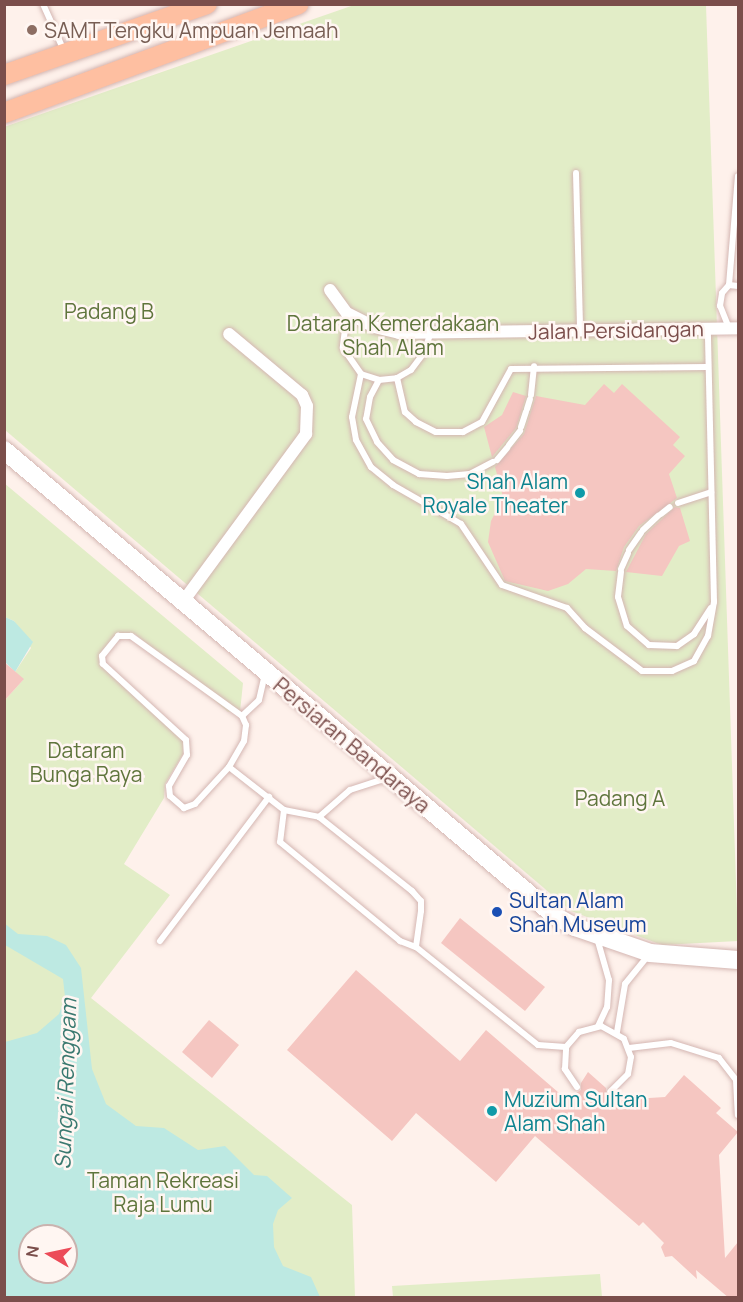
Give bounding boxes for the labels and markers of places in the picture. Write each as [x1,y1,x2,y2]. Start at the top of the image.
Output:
place label: SAMT Tengku Ampuan Jemaah [44,17,339,43]
marker: SAMT Tengku Ampuan Jemaah [25,23,39,37]
place label: Shah Alam Royale Theater [422,468,568,518]
marker: Shah Alam Royale Theater [573,486,587,500]
place label: Sultan Alam Shah Museum [509,887,646,937]
marker: Sultan Alam Shah Museum [490,905,504,919]
place label: Muzium Sultan Alam Shah [504,1086,648,1136]
marker: Muzium Sultan Alam Shah [485,1104,499,1118]

